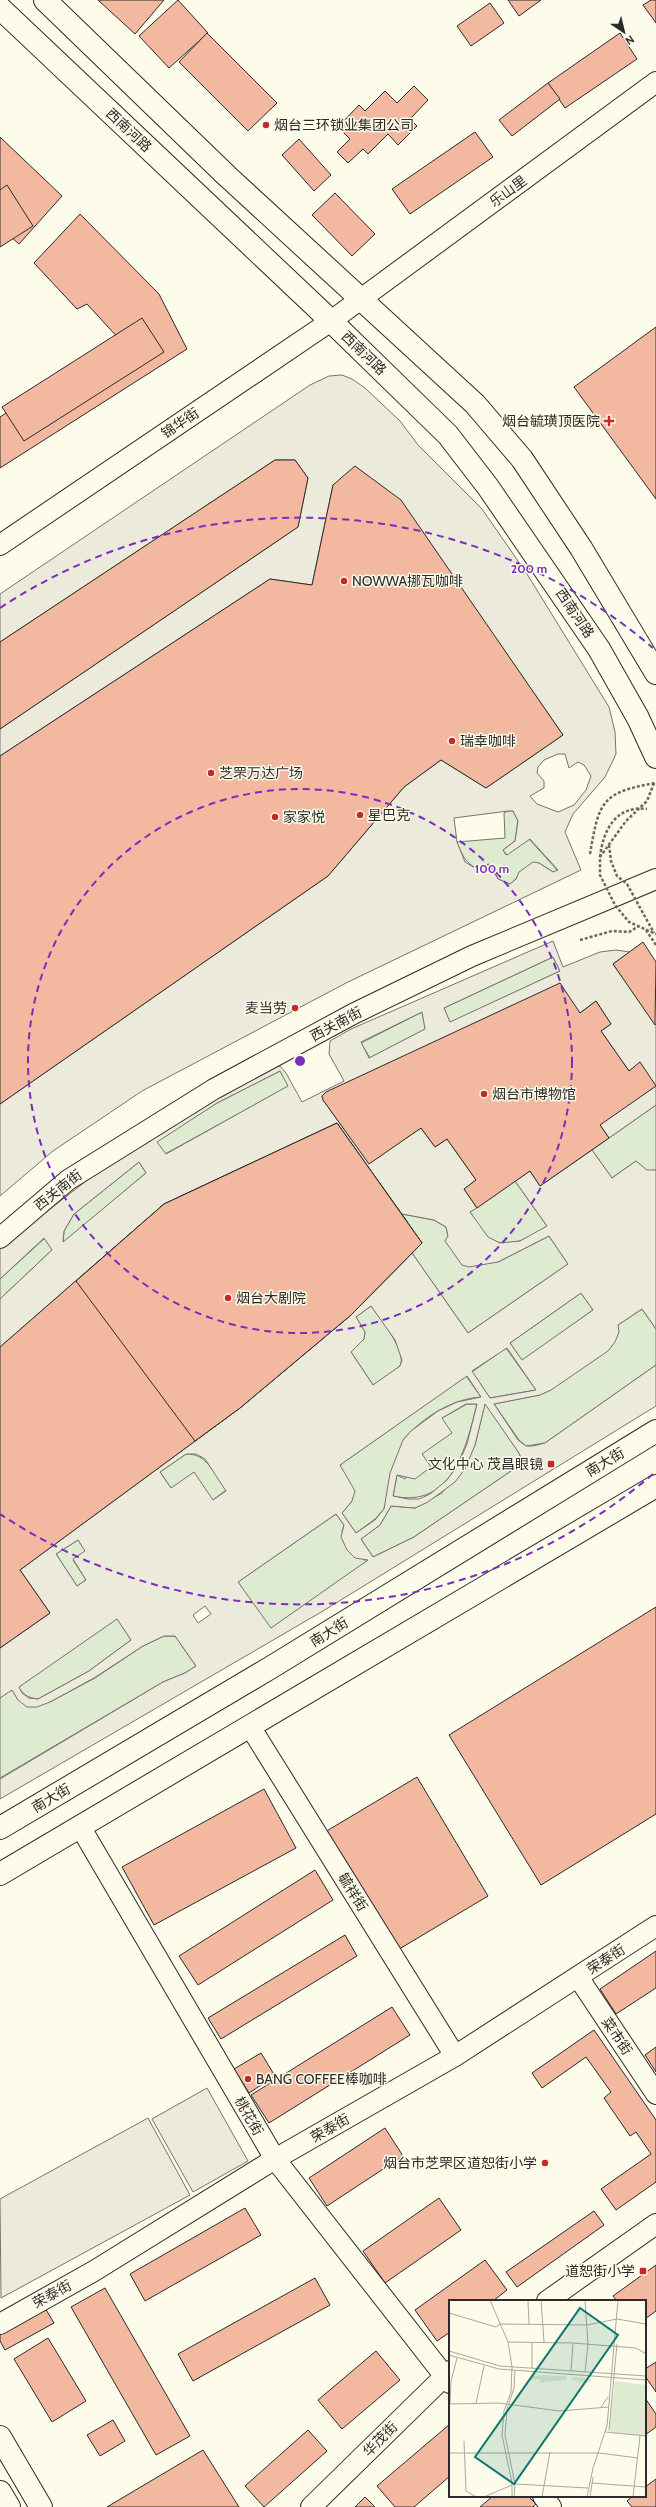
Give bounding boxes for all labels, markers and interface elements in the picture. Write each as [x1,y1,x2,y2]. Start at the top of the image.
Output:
north arrow [604,12,644,52]
text: N [623,32,637,48]
street label: 西南河路 [102,104,156,156]
place label: 烟台三环锁业集团公司 [274,116,414,134]
marker: 烟台三环锁业集团公司 [261,120,271,130]
street label: 乐山里 [486,171,530,211]
street label: 西南河路 [338,327,390,379]
street label: 锦华街 [158,404,202,442]
place label: 烟台毓璜顶医院 [502,412,600,430]
marker: 烟台毓璜顶医院 [603,415,615,427]
text: 200 m [511,561,547,576]
place label: NOWWA挪瓦咖啡 [352,572,463,590]
marker: NOWWA挪瓦咖啡 [339,576,349,586]
street label: 西南河路 [552,585,598,641]
place label: 瑞幸咖啡 [460,732,516,750]
marker: 瑞幸咖啡 [447,736,457,746]
place label: 芝罘万达广场 [219,764,303,782]
marker: 芝罘万达广场 [206,768,216,778]
place label: 星巴克 [368,806,410,824]
place label: 家家悦 [283,808,325,826]
marker: 星巴克 [355,810,365,820]
marker: 家家悦 [270,812,280,822]
text: 100 m [475,861,509,876]
place label: 麦当劳 [245,999,287,1017]
marker: 麦当劳 [290,1003,300,1013]
street label: 西关南街 [307,1003,365,1045]
centre of rings [293,1054,307,1068]
place label: 烟台市博物馆 [492,1085,576,1103]
marker: 烟台市博物馆 [479,1089,489,1099]
street label: 西关南街 [30,1166,86,1214]
place label: 烟台大剧院 [236,1289,306,1307]
marker: 烟台大剧院 [223,1293,233,1303]
street label: 南大街 [582,1443,628,1481]
place label: 文化中心 茂昌眼镜 [428,1455,543,1473]
marker: 文化中心 茂昌眼镜 [546,1459,556,1469]
street label: 南大街 [306,1613,352,1651]
street label: 南大街 [28,1779,74,1817]
street label: 毓祥街 [334,1869,372,1915]
street label: 荣泰街 [583,1940,629,1978]
street label: 菜市街 [598,2014,636,2058]
place label: BANG COFFEE棒咖啡 [256,2070,387,2088]
marker: BANG COFFEE棒咖啡 [243,2074,253,2084]
street label: 桃花街 [231,2093,267,2139]
street label: 荣泰街 [307,2110,353,2146]
place label: 烟台市芝罘区道恕街小学 [383,2154,537,2172]
marker: 烟台市芝罘区道恕街小学 [540,2158,550,2168]
place label: 道恕街小学 [565,2262,635,2280]
marker: 道恕街小学 [638,2266,648,2276]
street label: 荣泰街 [29,2276,75,2312]
inset map [449,2300,646,2497]
street label: 华茂街 [359,2418,401,2460]

